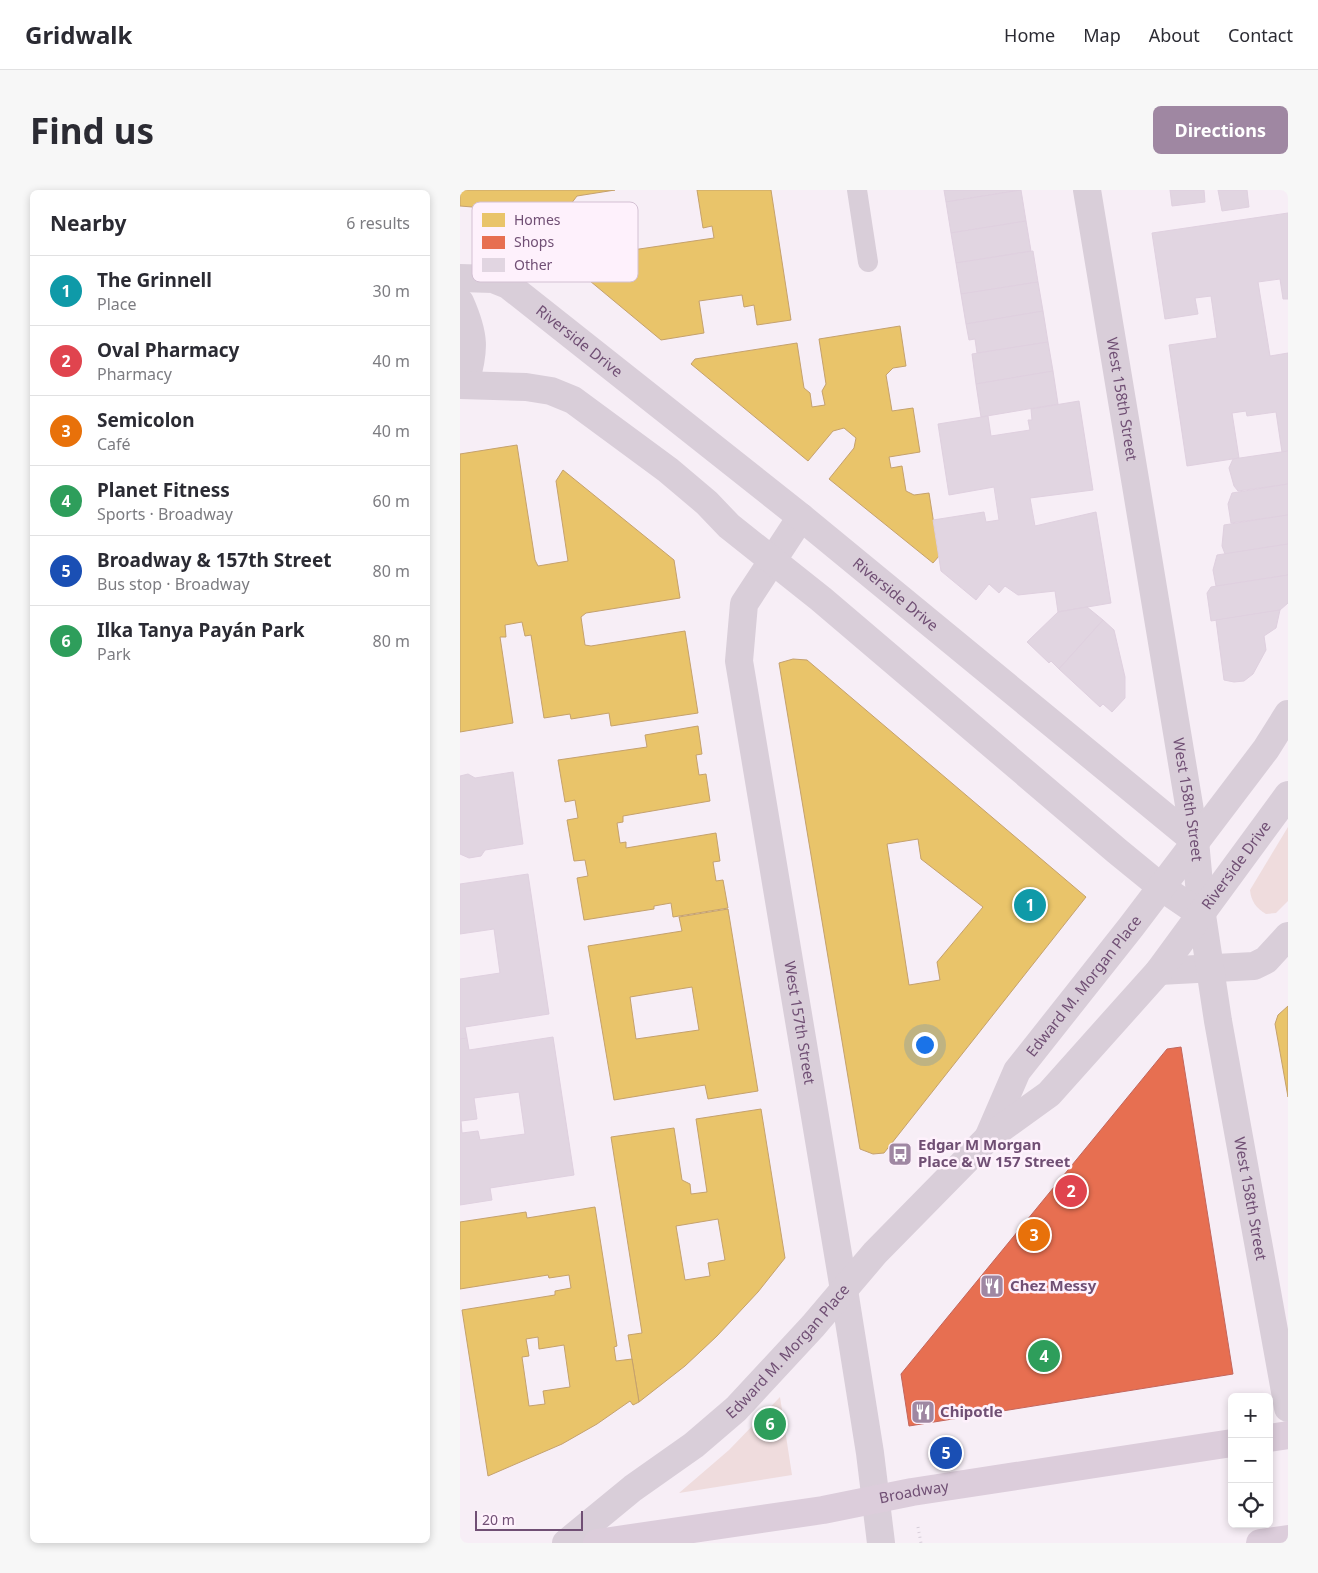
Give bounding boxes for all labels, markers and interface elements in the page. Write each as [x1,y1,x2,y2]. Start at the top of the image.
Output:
text: Gridwalk [25,18,132,51]
text: Home [1004,23,1055,47]
text: Map [1083,23,1121,47]
text: About [1149,23,1200,47]
text: Contact [1228,23,1293,47]
button: Directions [1153,106,1288,154]
text: Find us [30,107,154,154]
legend [472,202,638,282]
text: Nearby [50,209,126,237]
text: Homes [514,210,561,229]
text: 6 results [346,212,410,234]
text: Shops [514,232,554,251]
text: Other [514,255,553,274]
text: The Grinnell [97,267,212,293]
text: 1 [61,280,71,302]
text: 30 m [373,280,410,302]
text: Place [97,293,137,315]
street label: Riverside Drive [532,300,627,381]
street label: West 158th Street [1103,336,1143,463]
text: Oval Pharmacy [97,337,239,363]
text: 2 [61,350,71,372]
text: 40 m [373,350,410,372]
text: Pharmacy [97,363,172,385]
text: Semicolon [97,407,195,433]
text: 3 [61,420,71,442]
text: 40 m [373,420,410,442]
text: Café [97,433,131,455]
text: Planet Fitness [97,477,230,503]
text: 4 [61,490,71,512]
text: 60 m [373,490,410,512]
text: Sports · Broadway [97,503,233,525]
text: Broadway & 157th Street [97,547,332,573]
street label: Riverside Drive [849,553,943,635]
text: 5 [61,560,71,582]
text: 80 m [373,560,410,582]
text: Bus stop · Broadway [97,573,250,595]
text: Ilka Tanya Payán Park [97,617,305,643]
text: 6 [61,630,71,652]
text: 80 m [373,630,410,652]
text: Park [97,643,131,665]
street label: West 158th Street [1169,736,1208,863]
street label: Riverside Drive [1196,816,1275,913]
pin: 1 [1014,886,1046,924]
street label: Edward M. Morgan Place [1021,911,1145,1061]
street label: West 157th Street [780,959,821,1086]
your location [912,1032,938,1058]
place label: Edgar M Morgan Place & W 157 Street [918,1134,1071,1171]
street label: West 158th Street [1230,1135,1272,1262]
bus stop icon: Edgar M Morgan Place & W 157 Street [887,1141,913,1167]
pin: 2 [1055,1172,1087,1210]
pin: 3 [1018,1216,1050,1254]
restaurant icon: Chez Messy [979,1273,1005,1299]
place label: Chez Messy [1010,1275,1097,1295]
street label: Edward M. Morgan Place [721,1280,853,1422]
pin: 4 [1028,1337,1060,1375]
map controls [1228,1393,1273,1528]
button: + [1228,1393,1273,1438]
restaurant icon: Chipotle [910,1399,936,1425]
place label: Chipotle [940,1401,1003,1421]
pin: 6 [754,1405,786,1443]
pin: 5 [930,1434,962,1472]
button: − [1228,1438,1273,1483]
street label: Broadway [877,1475,950,1507]
button: locate [1228,1483,1273,1528]
scale bar [475,1508,582,1531]
text: 20 m [482,1510,515,1529]

